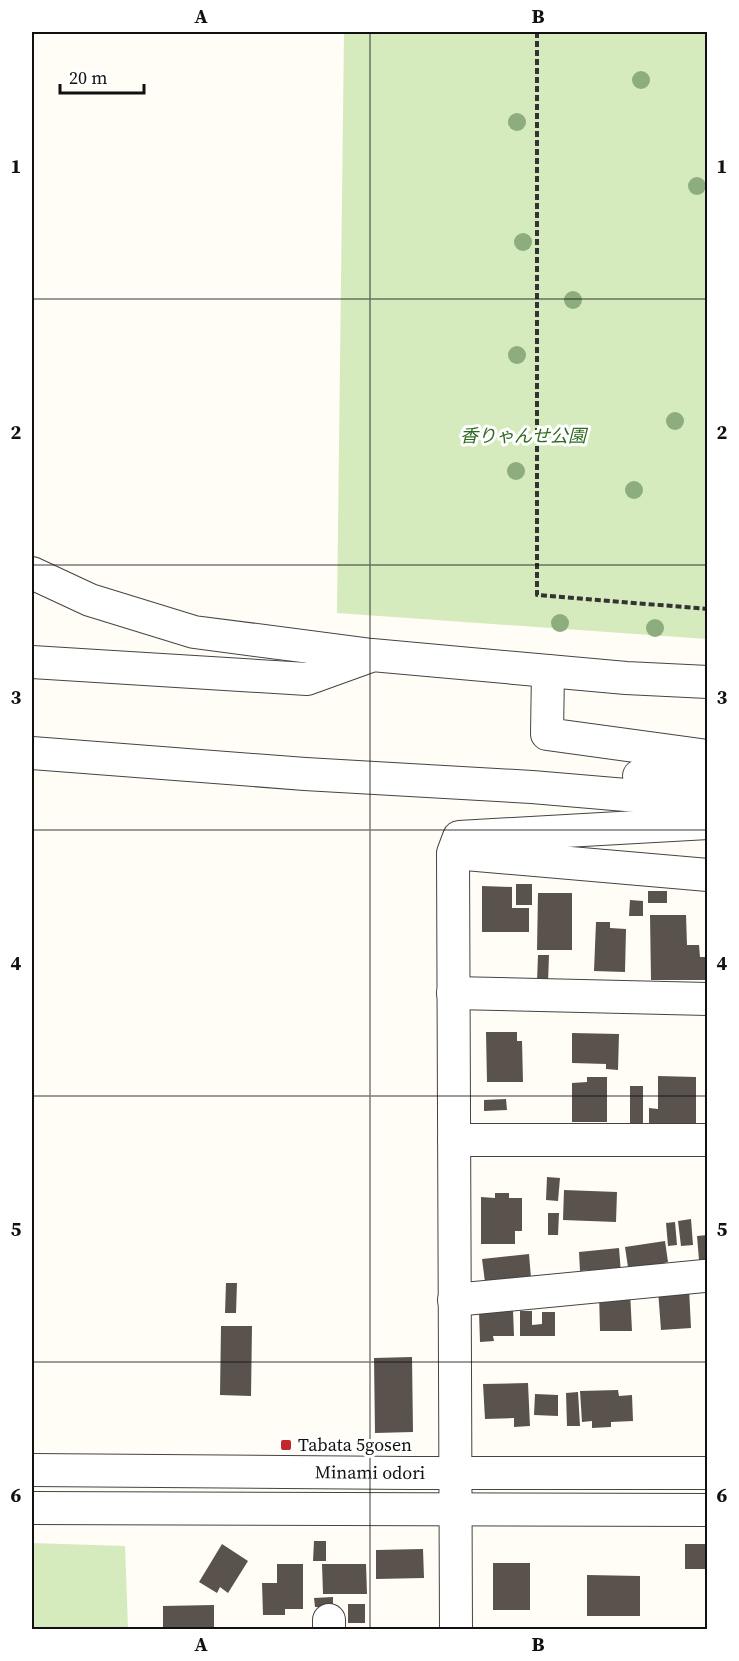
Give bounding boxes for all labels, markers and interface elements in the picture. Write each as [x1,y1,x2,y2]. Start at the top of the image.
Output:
text: A [194,2,208,30]
text: B [531,2,545,30]
scale bar [60,57,144,95]
text: 20 m [69,65,107,90]
text: 1 [11,152,21,180]
text: 1 [717,152,727,180]
text: 2 [11,418,22,446]
text: 2 [717,418,728,446]
park label: 香りゃんせ公園 [460,423,589,448]
text: 3 [11,683,22,711]
text: 3 [717,683,728,711]
text: 4 [11,949,22,977]
text: 4 [717,949,728,977]
text: 5 [11,1215,22,1243]
text: 5 [717,1215,728,1243]
place label: Tabata 5gosen [298,1432,412,1457]
marker: Tabata 5gosen [279,1438,293,1452]
street label: Minami odori [315,1459,425,1485]
text: 6 [11,1481,22,1509]
text: 6 [717,1481,728,1509]
text: A [194,1630,208,1658]
text: B [531,1630,545,1658]

